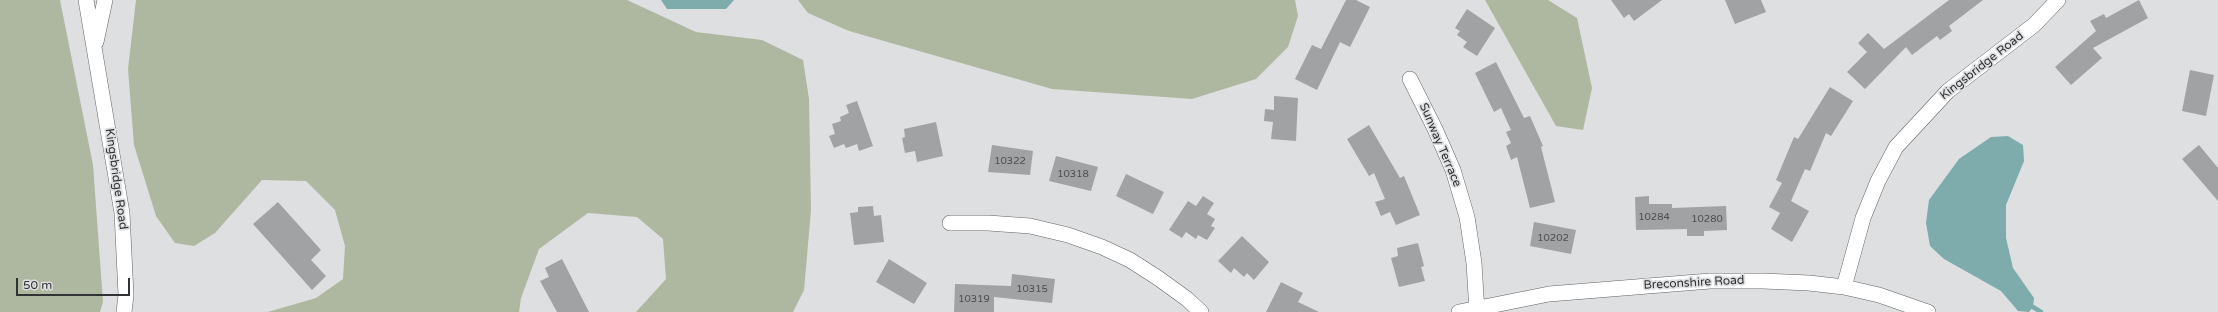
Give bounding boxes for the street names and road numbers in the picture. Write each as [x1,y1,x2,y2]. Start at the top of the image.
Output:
street label: Kingsbridge Road [1937,29,2027,103]
street label: Sunway Terrace [1416,101,1464,189]
street label: Kingsbridge Road [102,127,130,231]
street label: Breconshire Road [1643,273,1745,293]

